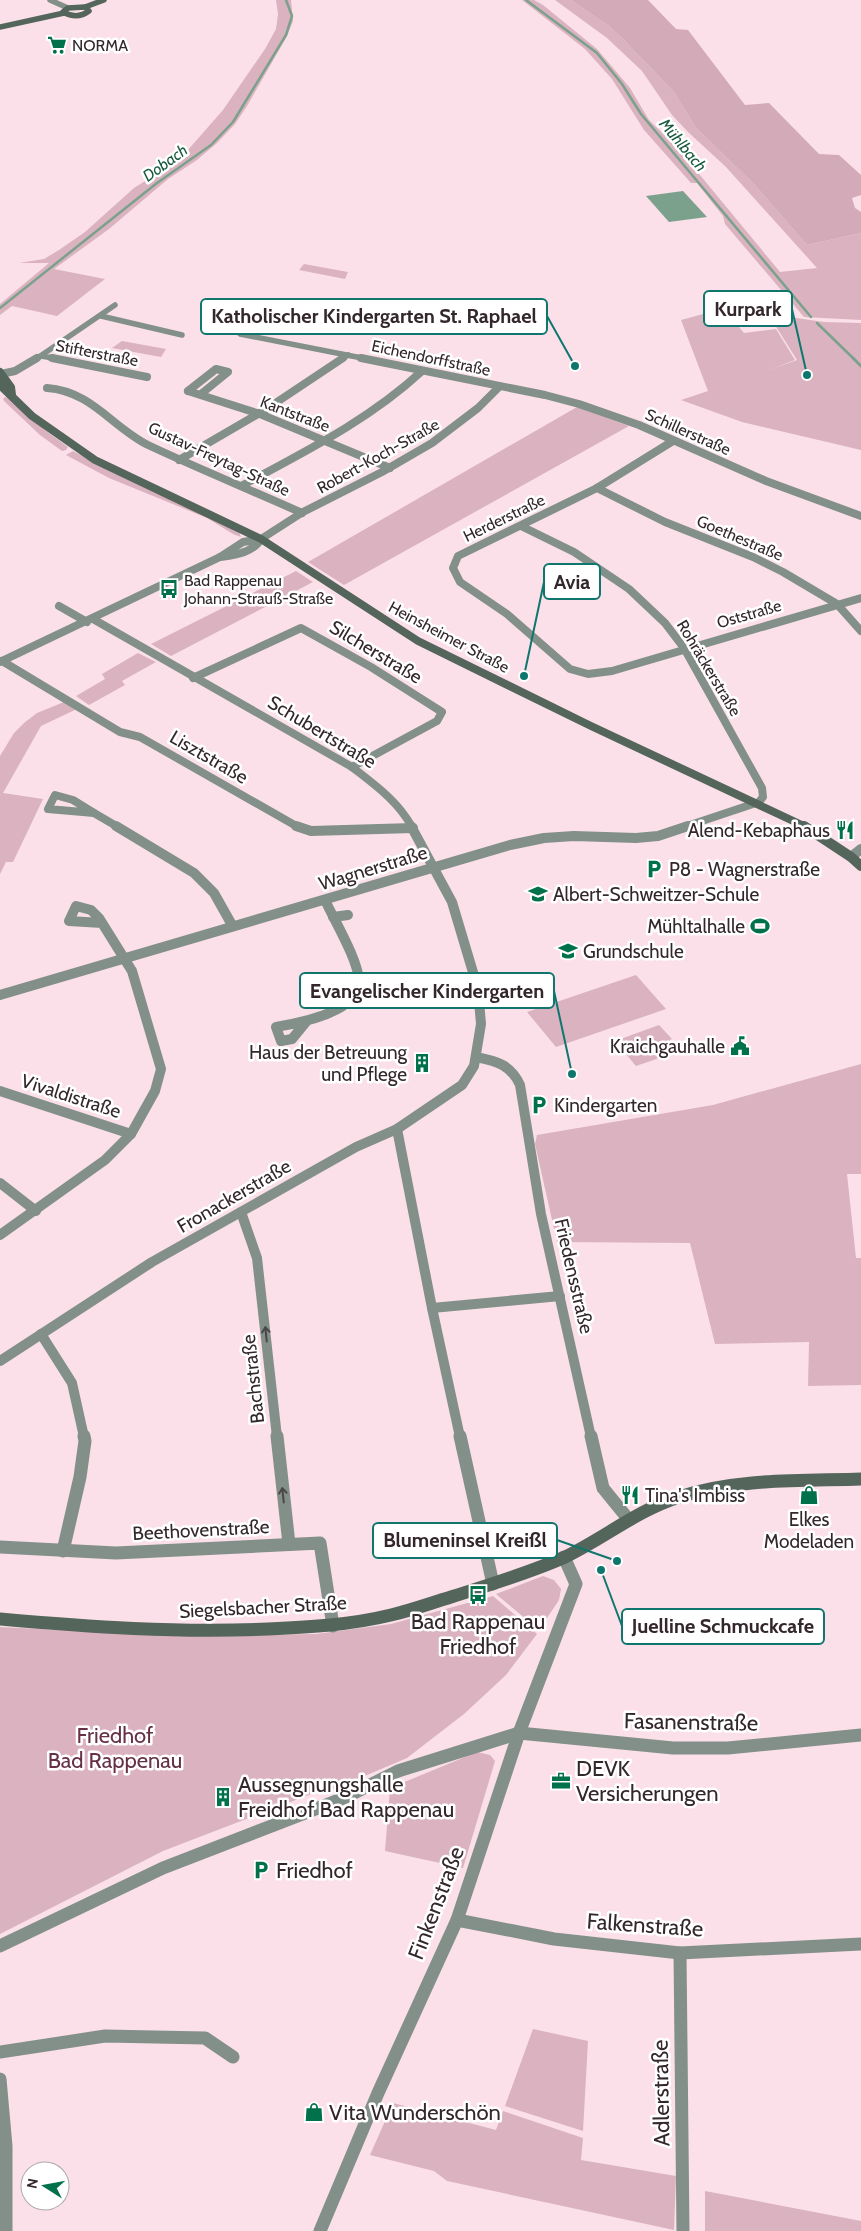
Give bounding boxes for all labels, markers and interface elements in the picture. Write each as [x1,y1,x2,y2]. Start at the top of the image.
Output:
supermarket icon: NORMA [46,34,68,56]
place label: NORMA [72,36,128,55]
water label: Mühlbach [655,114,711,175]
water label: Dobach [139,140,191,186]
callout: Kurpark [704,291,792,326]
text: Kurpark [714,297,782,321]
callout: Katholischer Kindergarten St. Raphael [201,299,547,334]
text: Katholischer Kindergarten St. Raphael [211,304,537,328]
street label: Stifterstraße [54,336,140,370]
street label: Eichendorffstraße [370,336,492,380]
street label: Kantstraße [258,392,332,436]
street label: Schillerstraße [642,405,734,459]
street label: Robert-Koch-Straße [314,415,442,497]
street label: Gustav-Freytag-Straße [145,418,293,500]
street label: Herderstraße [460,490,548,546]
street label: Goethestraße [694,511,786,565]
callout: Avia [544,564,600,599]
text: Avia [554,570,590,594]
place label: Bad Rappenau Johann-Strauß-Straße [183,571,333,608]
bus stop icon: Bad Rappenau Johann-Strauß-Straße [158,578,180,600]
street label: Oststraße [715,596,783,632]
street label: Heinsheimer Straße [385,597,513,677]
street label: Silcherstraße [326,615,427,689]
street label: Rohräckerstraße [673,616,745,720]
street label: Schubertstraße [264,691,381,774]
street label: Lisztstraße [166,725,252,789]
place label: Alend-Kebaphaus [688,819,830,842]
restaurant icon: Alend-Kebaphaus [834,819,856,841]
street label: Wagnerstraße [316,841,430,895]
parking icon: P8 - Wagnerstraße [643,858,665,880]
place label: P8 - Wagnerstraße [669,858,820,881]
school or university icon: Albert-Schweitzer-Schule [527,883,549,905]
place label: Albert-Schweitzer-Schule [553,883,759,906]
place label: Mühltalhalle [647,915,745,938]
sports icon: Mühltalhalle [749,915,771,937]
school or university icon: Grundschule [557,940,579,962]
place label: Grundschule [583,940,684,963]
callout: Evangelischer Kindergarten [300,973,554,1008]
text: Evangelischer Kindergarten [310,979,544,1003]
place label: Kraichgauhalle [610,1035,725,1058]
public building icon: Kraichgauhalle [729,1035,751,1057]
place label: Haus der Betreuung und Pflege [249,1041,408,1086]
building icon: Haus der Betreuung und Pflege [411,1052,433,1074]
street label: Vivaldistraße [18,1069,124,1123]
parking icon: Kindergarten [528,1094,550,1116]
place label: Kindergarten [554,1094,657,1117]
street label: Fronackerstraße [173,1154,295,1238]
street label: Friedensstraße [550,1216,598,1336]
one-way arrow [261,1326,271,1342]
street label: Bachstraße [237,1333,269,1425]
restaurant icon: Tina's Imbiss [619,1484,641,1506]
place label: Tina's Imbiss [645,1484,745,1507]
shop icon: Elkes Modeladen [798,1484,820,1506]
one-way arrow [278,1488,288,1504]
place label: Elkes Modeladen [764,1508,854,1553]
street label: Beethovenstraße [132,1515,270,1545]
callout: Blumeninsel Kreißl [373,1523,557,1558]
text: Blumeninsel Kreißl [383,1528,547,1552]
bus stop icon: Bad Rappenau Friedhof [467,1584,489,1606]
street label: Siegelsbacher Straße [179,1591,348,1623]
place label: Bad Rappenau Friedhof [411,1608,545,1660]
callout: Juelline Schmuckcafe [622,1609,824,1644]
text: Juelline Schmuckcafe [631,1614,814,1638]
street label: Fasanenstraße [624,1707,758,1737]
park label: Friedhof Bad Rappenau [48,1722,182,1774]
place label: DEVK Versicherungen [576,1755,719,1807]
office icon: DEVK Versicherungen [550,1770,572,1792]
place label: Aussegnungshalle Freidhof Bad Rappenau [238,1771,454,1823]
building icon: Aussegnungshalle Freidhof Bad Rappenau [212,1786,234,1808]
street label: Finkenstraße [402,1843,470,1963]
place label: Friedhof [276,1857,353,1884]
parking icon: Friedhof [250,1859,272,1881]
street label: Falkenstraße [586,1907,704,1943]
street label: Adlerstraße [647,2039,675,2147]
place label: Vita Wunderschön [329,2099,501,2126]
shop icon: Vita Wunderschön [303,2101,325,2123]
north arrow [20,2161,70,2211]
text: N [22,2177,42,2190]

